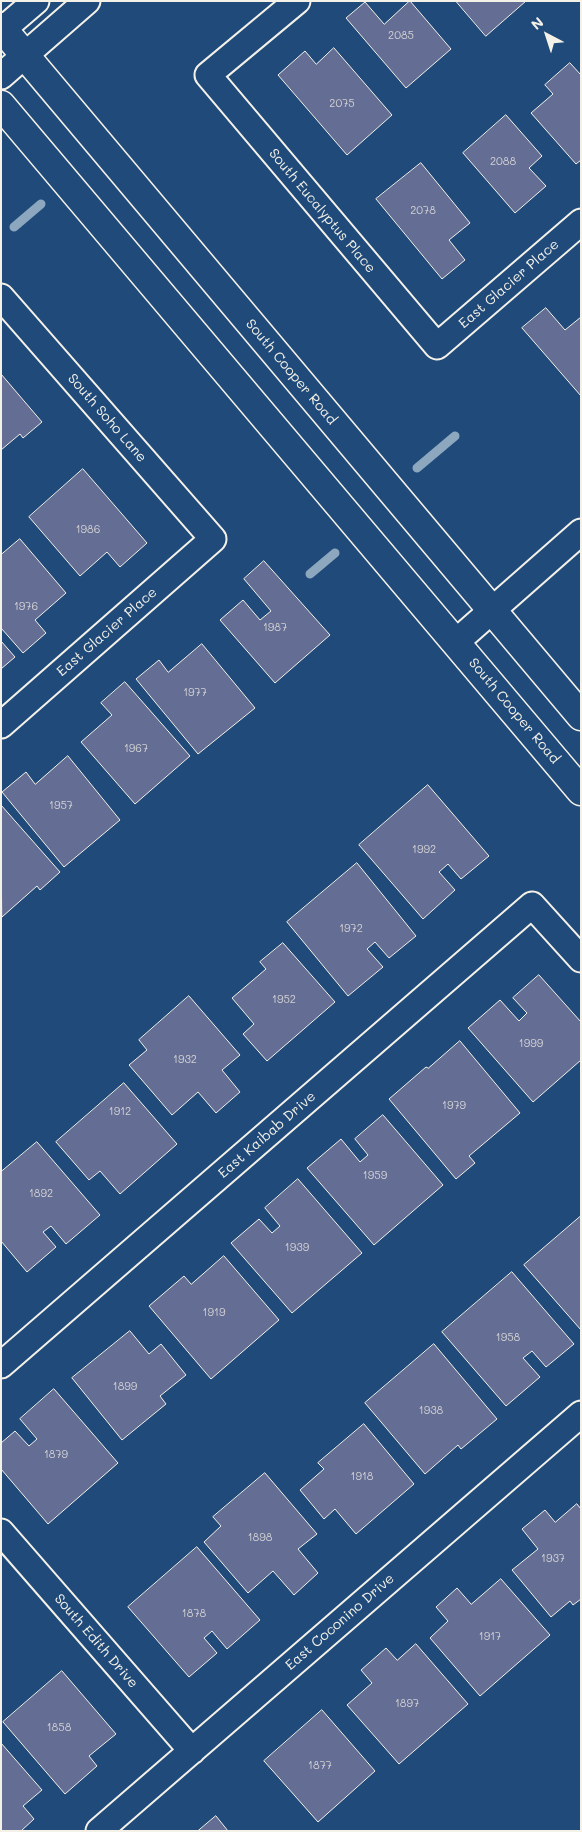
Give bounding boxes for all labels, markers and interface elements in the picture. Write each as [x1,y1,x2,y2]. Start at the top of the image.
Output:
north arrow [522,10,572,60]
text: N [527,12,547,34]
house number: 2085 [388,29,414,43]
house number: 2075 [329,97,355,111]
street label: South Eucalyptus Place [265,145,379,277]
house number: 2088 [490,155,516,169]
house number: 2078 [410,204,436,218]
street label: East Glacier Place [455,236,563,332]
street label: South Cooper Road [242,316,340,428]
street label: South Soho Lane [64,370,150,466]
house number: 1986 [76,523,100,537]
street label: East Glacier Place [53,584,161,680]
house number: 1976 [14,600,38,614]
house number: 1987 [263,621,287,635]
street label: South Cooper Road [465,655,563,767]
house number: 1977 [183,686,207,700]
house number: 1967 [124,742,148,756]
house number: 1957 [49,799,73,813]
house number: 1992 [412,843,436,857]
house number: 1972 [339,922,363,936]
house number: 1952 [272,993,296,1007]
house number: 1999 [519,1037,543,1051]
house number: 1932 [173,1053,197,1067]
street label: East Kaibab Drive [215,1088,319,1182]
house number: 1979 [442,1099,466,1113]
house number: 1912 [109,1105,131,1119]
house number: 1959 [363,1169,387,1183]
house number: 1892 [29,1187,53,1201]
house number: 1939 [285,1241,309,1255]
house number: 1919 [203,1306,225,1320]
house number: 1958 [496,1331,520,1345]
house number: 1899 [113,1380,137,1394]
house number: 1938 [419,1404,443,1418]
house number: 1879 [44,1448,68,1462]
house number: 1918 [351,1470,373,1484]
house number: 1898 [248,1531,272,1545]
house number: 1937 [541,1552,565,1566]
street label: East Coconino Drive [282,1570,398,1674]
street label: South Edith Drive [51,1591,141,1691]
house number: 1878 [182,1607,206,1621]
house number: 1917 [479,1630,501,1644]
house number: 1897 [395,1697,419,1711]
house number: 1858 [47,1721,71,1735]
house number: 1877 [308,1759,332,1773]

